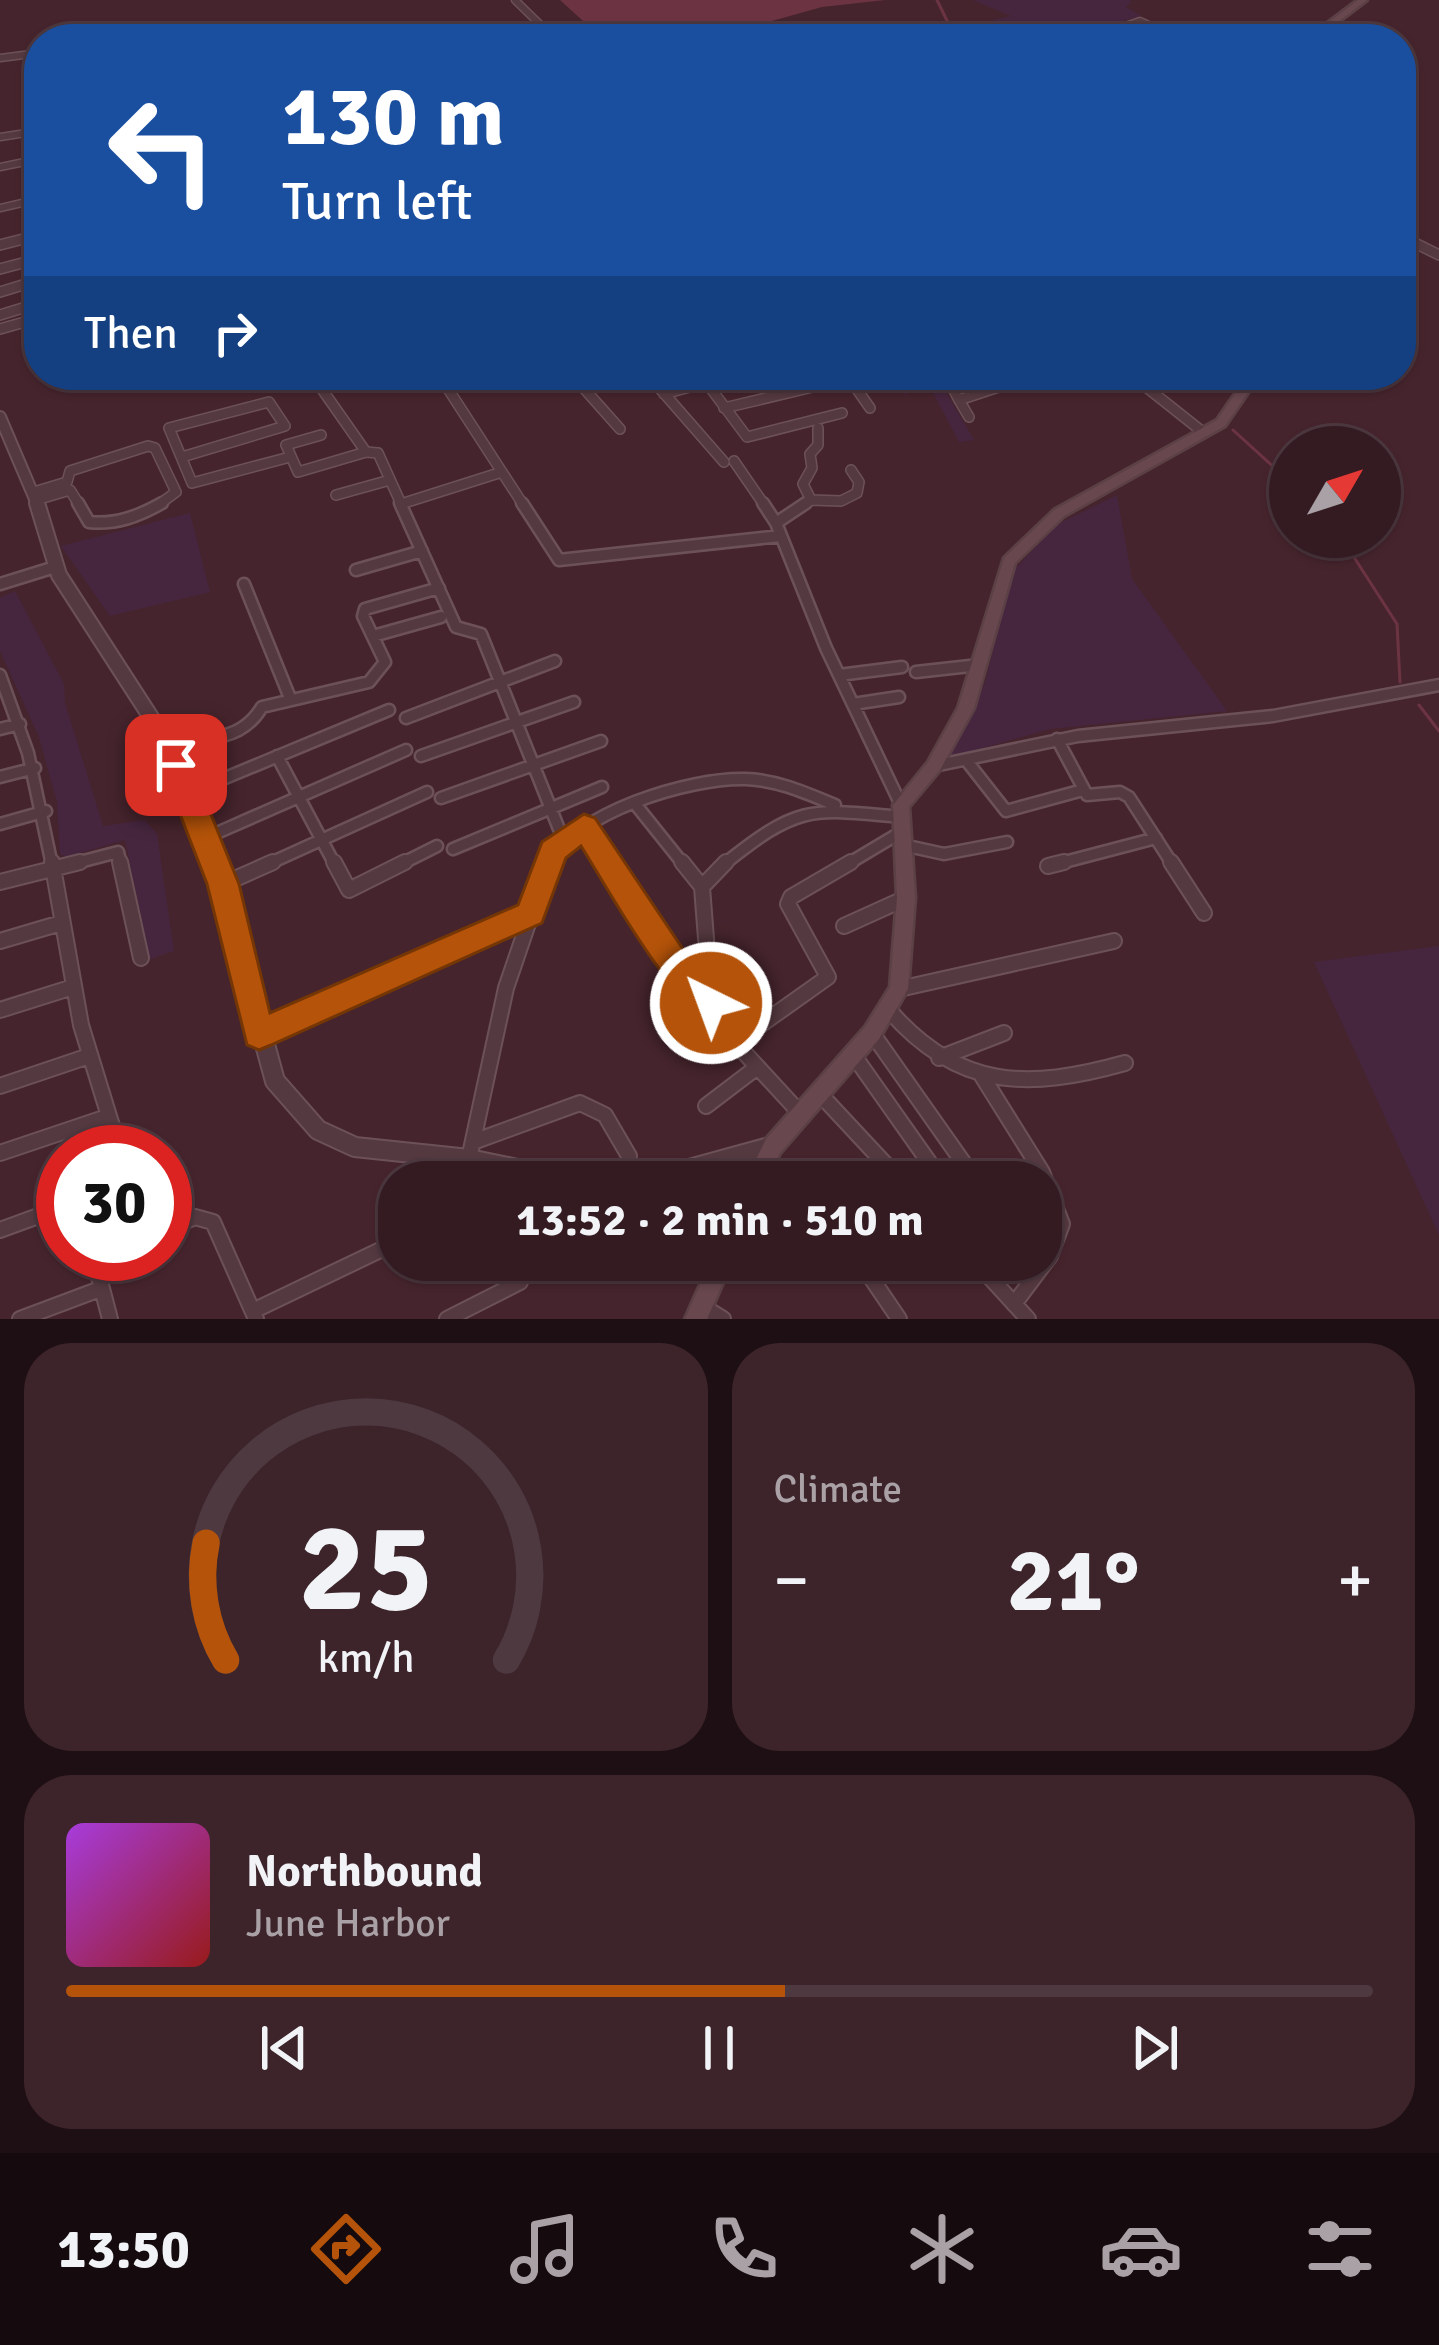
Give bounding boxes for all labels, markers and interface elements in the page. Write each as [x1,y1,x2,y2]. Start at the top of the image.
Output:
text: 130 m [282,65,504,169]
icon: left [84,72,240,228]
text: Turn left [282,168,472,235]
icon: right [202,300,268,366]
text: Then [84,306,178,361]
north arrow [1269,426,1401,558]
map controls [1269,426,1401,558]
pin [125,714,227,816]
icon: arrive [143,732,209,798]
position arrow [648,940,774,1066]
speed limit sign: 30 [36,1125,192,1281]
text: 13:52 · 2 min · 510 m [516,1193,924,1248]
text: Climate [774,1465,902,1513]
text: 25 [298,1492,433,1645]
text: 21° [1007,1525,1140,1636]
text: − [774,1540,809,1621]
text: + [1337,1540,1373,1621]
text: km/h [317,1632,414,1685]
text: Northbound [246,1844,483,1899]
text: June Harbor [246,1899,450,1947]
icon: previous [251,2015,317,2081]
icon: pause [686,2015,752,2081]
icon: next [1122,2015,1188,2081]
icon: directions [304,2207,388,2291]
icon: music [503,2207,587,2291]
icon: phone [702,2207,786,2291]
icon: climate [900,2207,984,2291]
icon: car [1099,2207,1183,2291]
icon: filters [1298,2207,1382,2291]
text: 13:50 [57,2216,190,2283]

